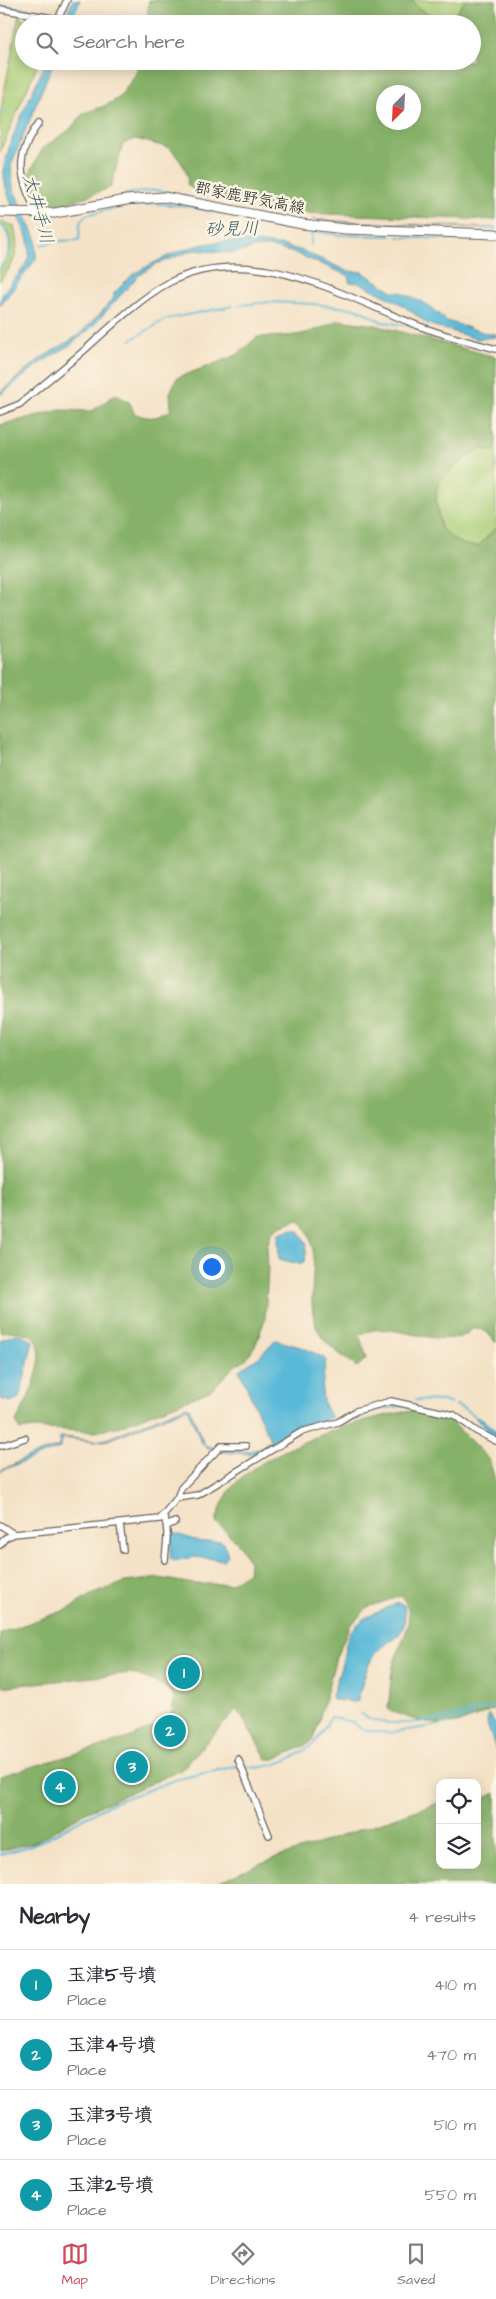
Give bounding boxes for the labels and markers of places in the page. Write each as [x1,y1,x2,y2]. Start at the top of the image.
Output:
pin: 1 [168,1654,200,1692]
pin: 2 [154,1712,186,1750]
pin: 3 [116,1748,148,1786]
pin: 4 [44,1768,76,1806]

